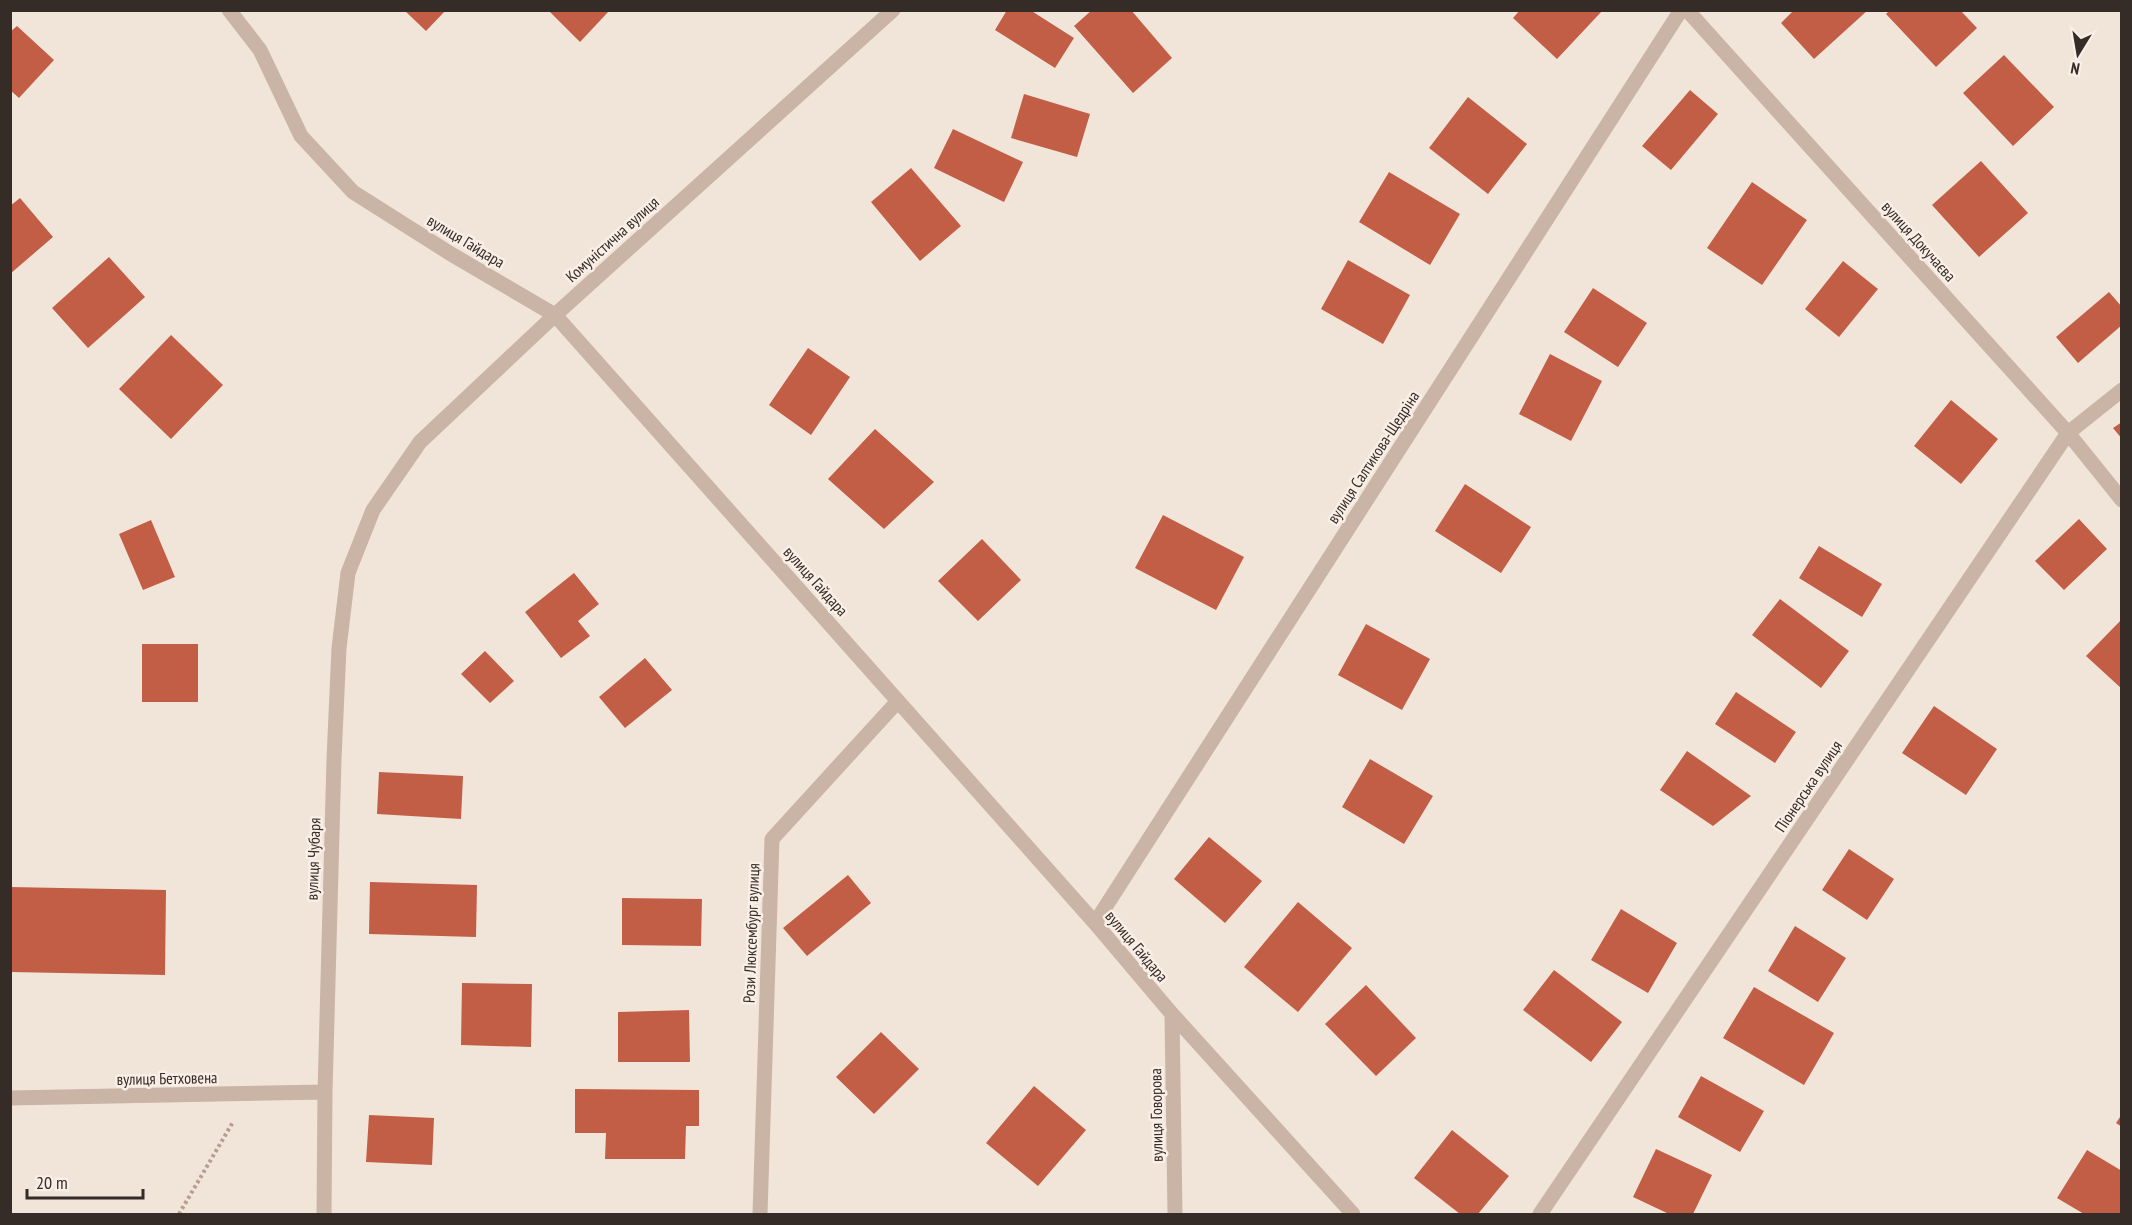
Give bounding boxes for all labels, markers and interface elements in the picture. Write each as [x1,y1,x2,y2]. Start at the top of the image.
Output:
north arrow [2048,24,2108,84]
text: N [2069,58,2081,79]
street label: Комуністична вулиця [561,192,663,286]
street label: вулиця Докучаєва [1878,197,1960,285]
street label: вулиця Гайдара [424,210,508,272]
street label: вулиця Салтикова-Щедріна [1323,387,1423,527]
street label: вулиця Гайдара [779,542,853,620]
street label: Піонерська вулиця [1770,736,1846,836]
street label: вулиця Чубаря [302,817,324,901]
street label: Рози Люксембург вулиця [739,863,763,1003]
street label: вулиця Гайдара [1101,906,1173,986]
street label: вулиця Бетховена [116,1067,218,1089]
street label: вулиця Говорова [1145,1068,1167,1162]
scale bar [27,1162,142,1200]
text: 20 m [36,1171,68,1194]

